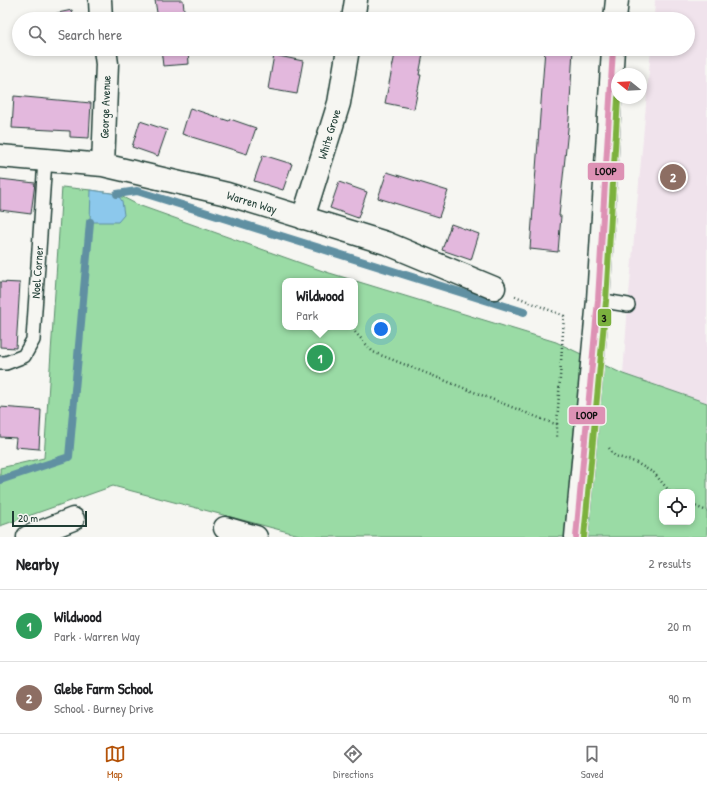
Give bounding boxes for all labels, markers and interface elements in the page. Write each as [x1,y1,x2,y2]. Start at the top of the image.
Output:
search box [12,12,695,56]
icon: search [26,23,48,45]
text: Search here [58,24,122,45]
north arrow [611,68,647,104]
street label: George Avenue [95,75,115,139]
street label: White Grove [313,107,345,161]
line badge: LOOP [587,162,625,181]
pin: 2 [660,162,686,192]
text: LOOP [595,164,617,178]
street label: Warren Way [225,186,279,218]
street label: Noel Corner [27,245,47,299]
popup [282,278,358,330]
text: Wildwood [296,285,344,306]
text: Park [296,306,318,324]
line badge: 3 [597,308,612,327]
text: 3 [602,311,607,325]
your location [371,319,391,339]
pin: 1 [307,343,333,373]
line badge: LOOP [568,406,606,425]
text: LOOP [576,408,598,422]
map controls [659,489,695,525]
button: locate [659,489,695,525]
scale bar [12,509,87,528]
text: 20 m [18,511,38,525]
text: Nearby [16,552,59,575]
text: 2 results [649,554,691,572]
text: Wildwood [54,606,101,627]
text: 1 [27,617,31,635]
text: 20 m [667,617,691,635]
text: Park · Warren Way [54,627,140,645]
text: Glebe Farm School [54,678,153,699]
text: 2 [26,689,32,707]
text: 90 m [669,689,691,707]
text: School · Burney Drive [54,699,154,717]
tab: Map [104,743,126,781]
tab: Directions [333,743,374,781]
tab: Saved [581,743,603,781]

